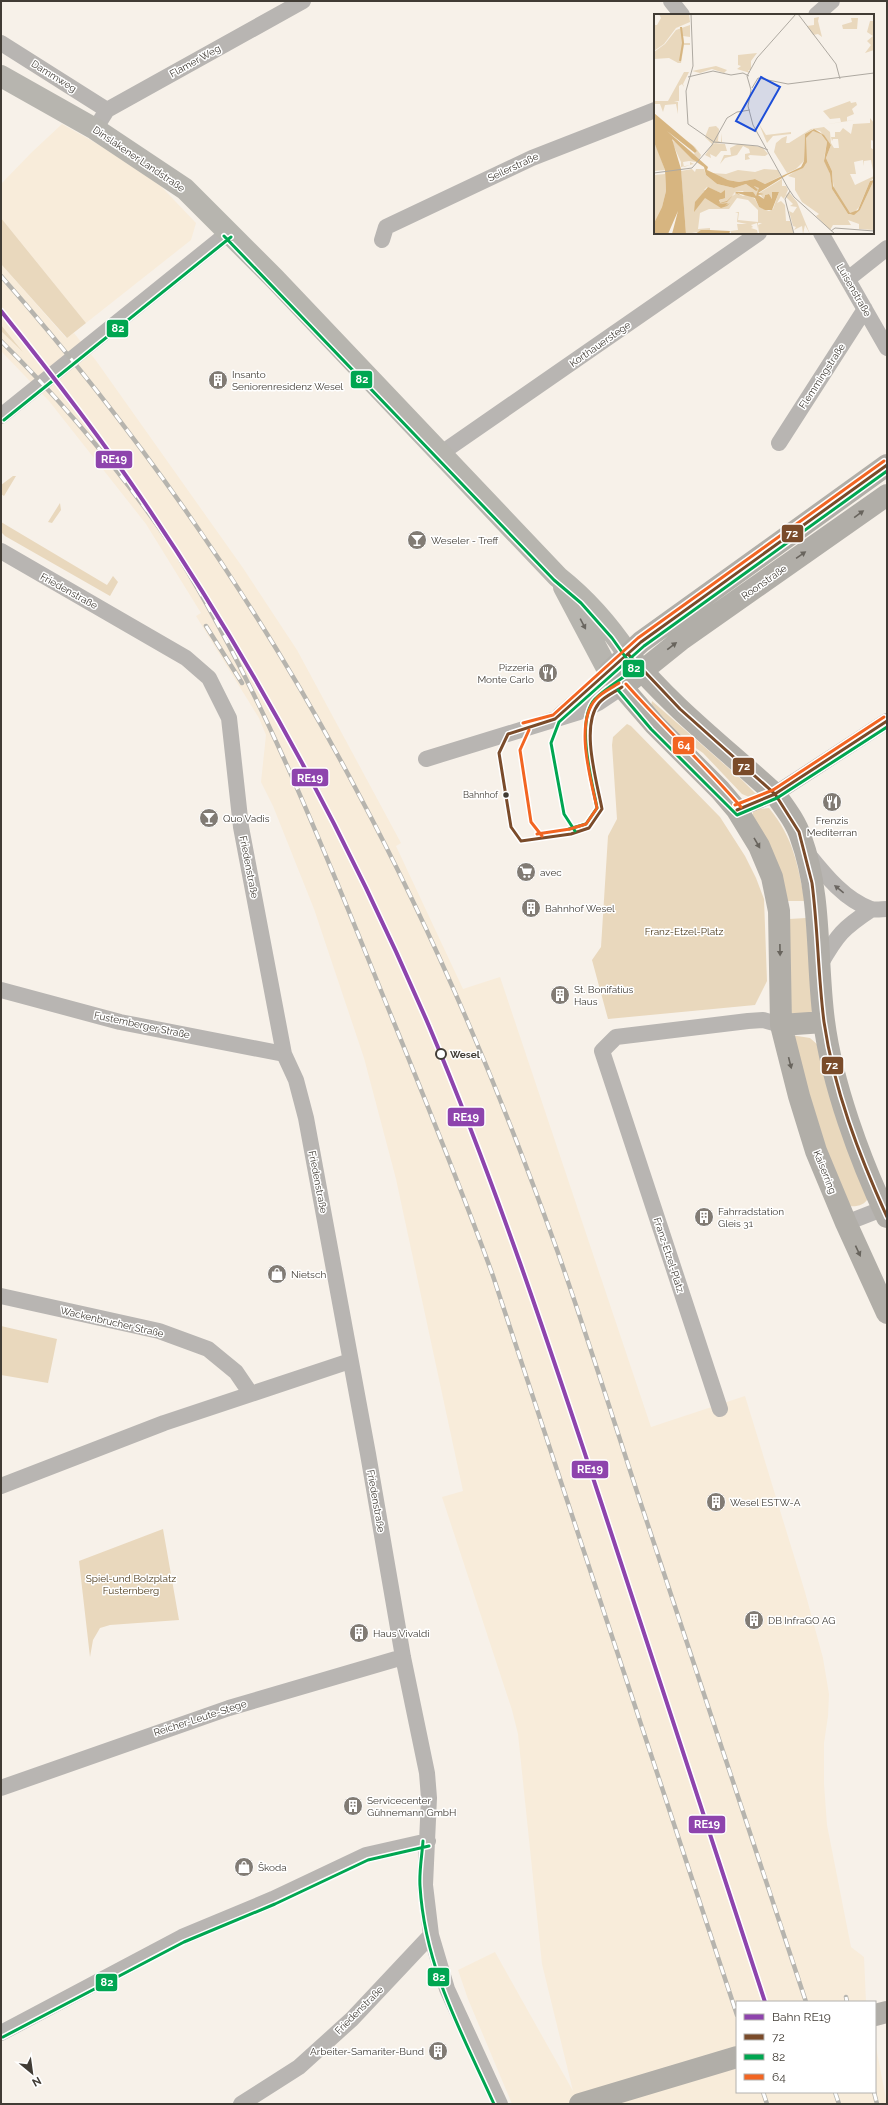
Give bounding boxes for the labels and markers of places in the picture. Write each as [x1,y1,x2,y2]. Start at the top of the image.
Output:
building icon: Insanto Seniorenresidenz Wesel [207,369,229,391]
place label: Insanto Seniorenresidenz Wesel [232,369,344,392]
bar icon: Weseler - Treff [406,529,428,551]
place label: Weseler - Treff [431,535,499,546]
place label: Pizzeria Monte Carlo [477,662,534,685]
restaurant icon: Pizzeria Monte Carlo [537,662,559,684]
place label: Bahnhof [463,790,499,800]
marker: Bahnhof [501,790,511,800]
restaurant icon: Frenzis Mediterran [821,791,843,813]
bar icon: Quo Vadis [198,807,220,829]
place label: Quo Vadis [223,813,270,824]
place label: Frenzis Mediterran [807,815,857,838]
supermarket icon: avec [515,861,537,883]
place label: avec [540,867,562,878]
building icon: Bahnhof Wesel [520,897,542,919]
place label: Bahnhof Wesel [545,903,615,914]
building icon: St. Bonifatius Haus [549,984,571,1006]
place label: St. Bonifatius Haus [574,984,634,1007]
marker: Wesel [435,1048,447,1060]
place label: Wesel [450,1049,481,1060]
building icon: Fahrradstation Gleis 31 [693,1206,715,1228]
place label: Fahrradstation Gleis 31 [718,1206,784,1229]
shop icon: Nietsch [266,1263,288,1285]
place label: Nietsch [291,1269,326,1280]
building icon: Wesel ESTW-A [705,1491,727,1513]
place label: Wesel ESTW-A [730,1497,801,1508]
building icon: DB InfraGO AG [743,1609,765,1631]
place label: DB InfraGO AG [768,1615,835,1626]
building icon: Haus Vivaldi [348,1622,370,1644]
place label: Haus Vivaldi [373,1628,430,1639]
building icon: Servicecenter Gühnemann GmbH [342,1795,364,1817]
place label: Servicecenter Gühnemann GmbH [367,1795,456,1818]
shop icon: Škoda [233,1856,255,1878]
place label: Škoda [258,1862,287,1873]
building icon: Arbeiter-Samariter-Bund [427,2040,449,2062]
place label: Arbeiter-Samariter-Bund [310,2046,424,2057]

